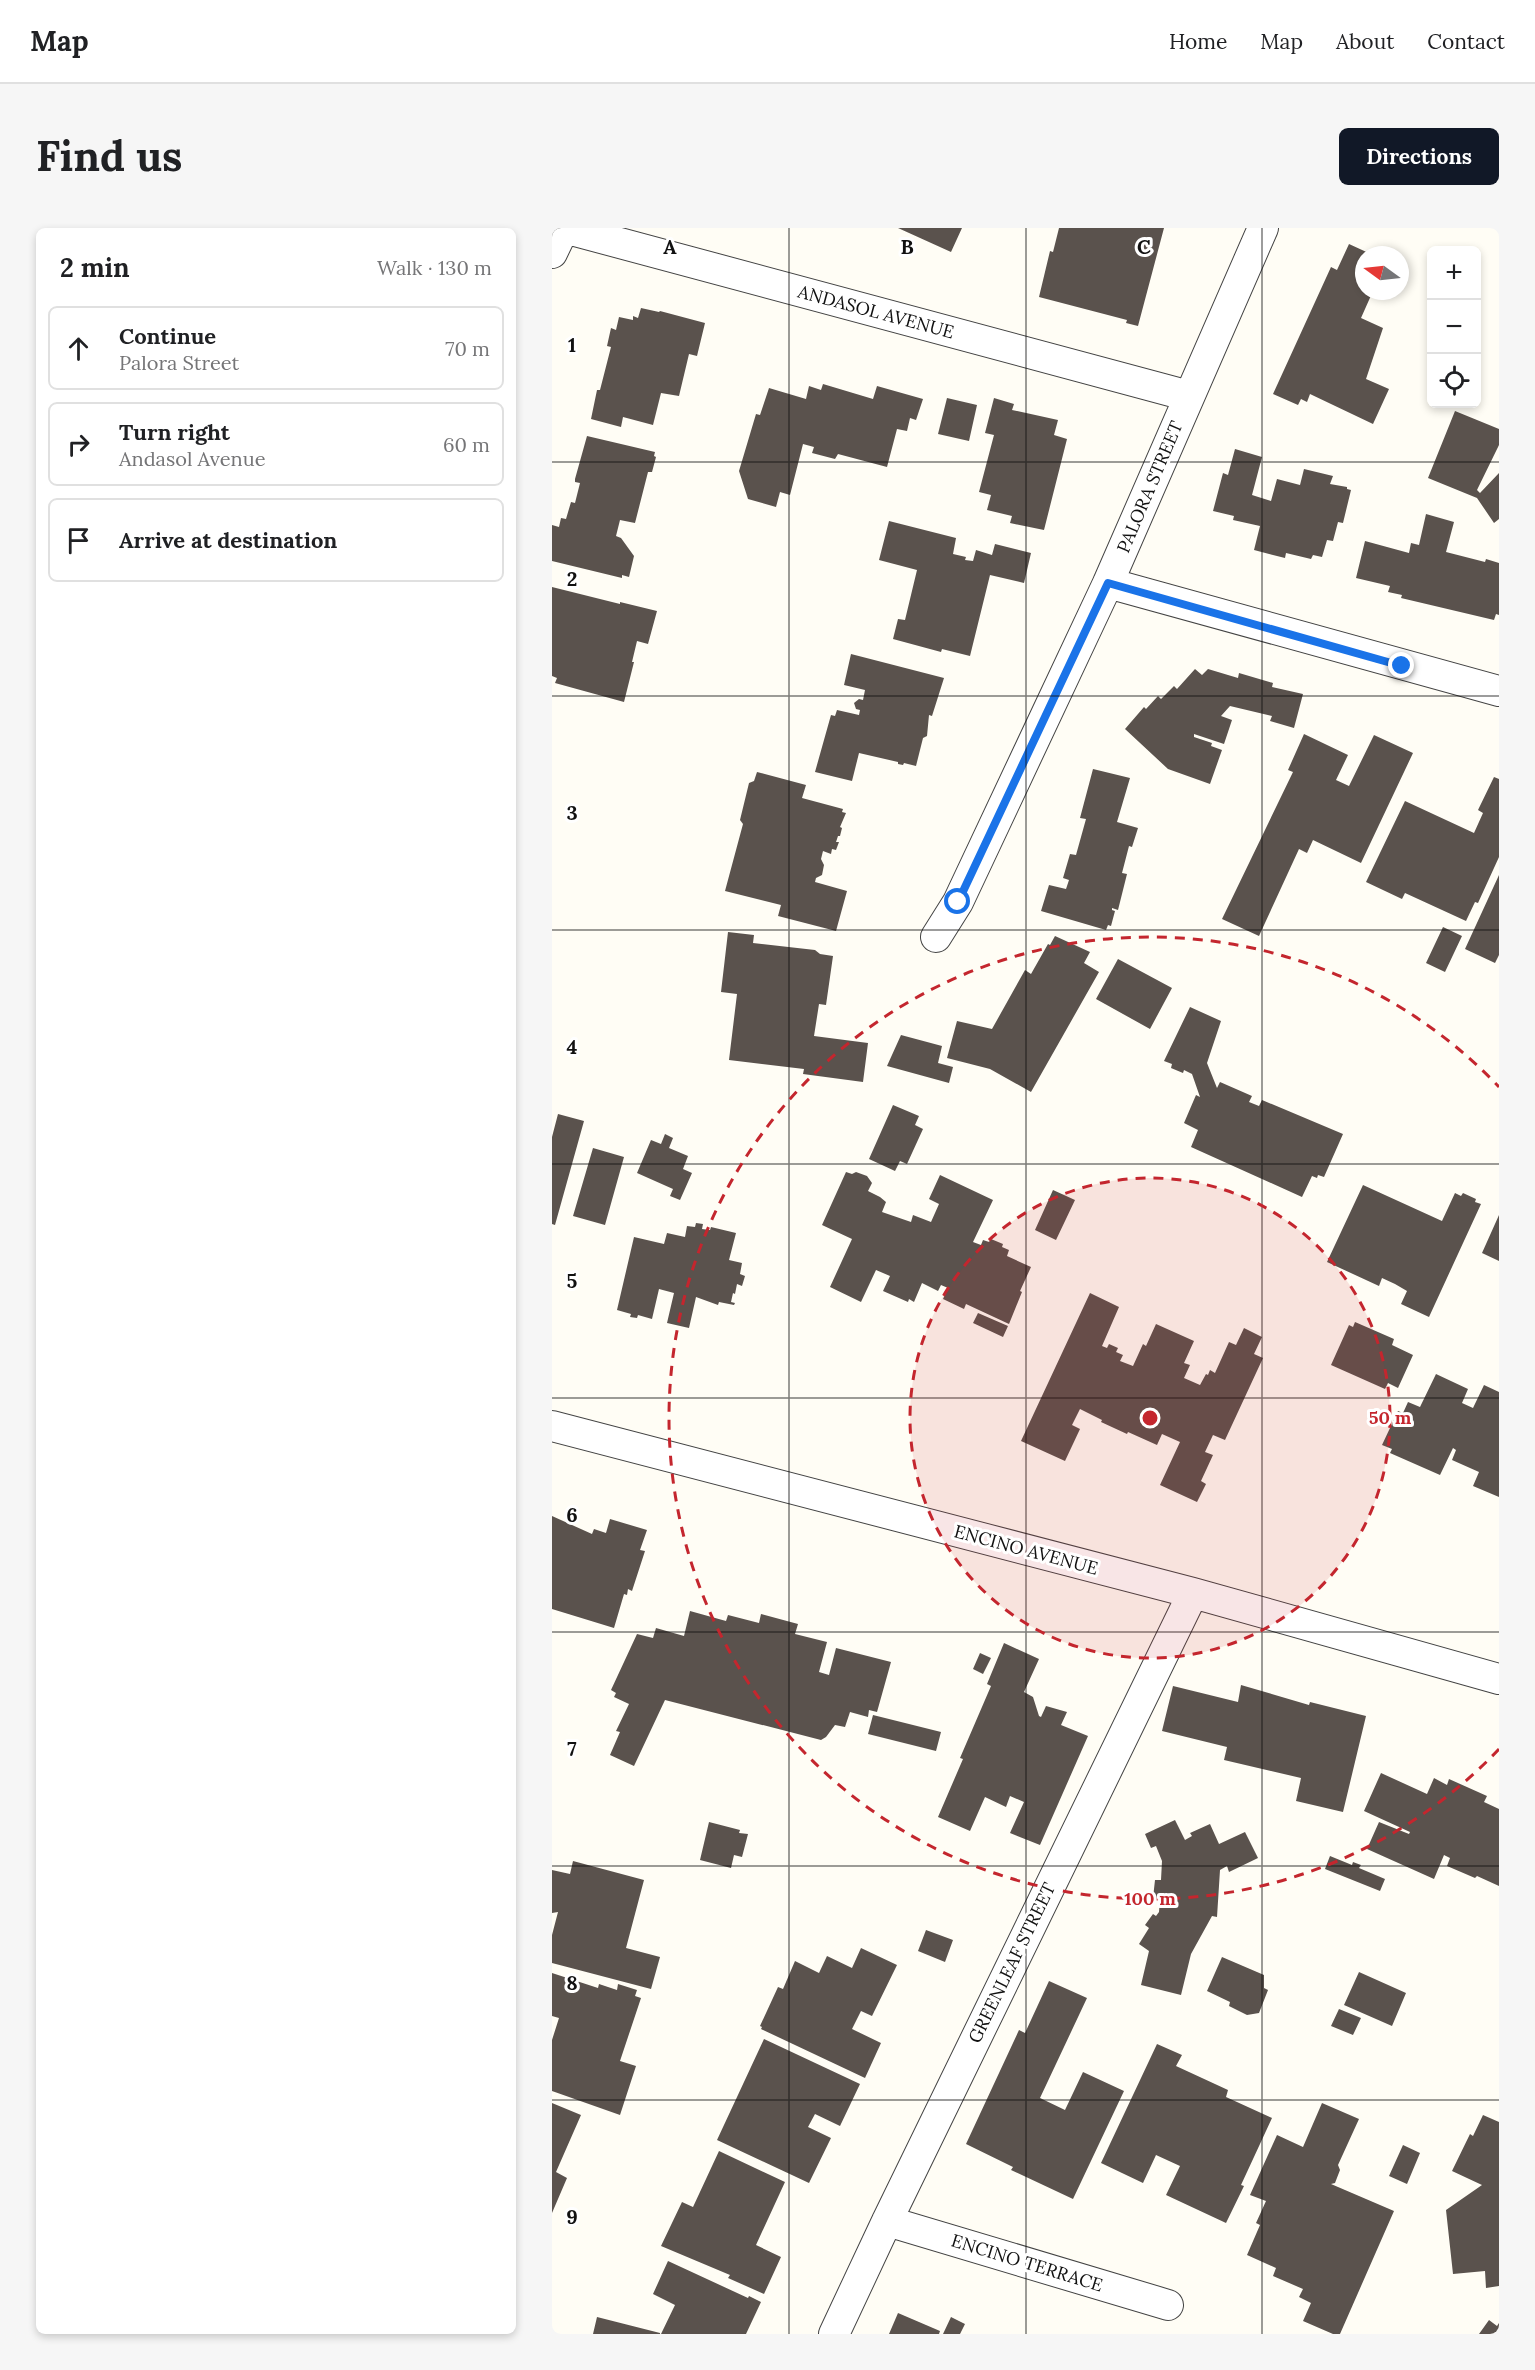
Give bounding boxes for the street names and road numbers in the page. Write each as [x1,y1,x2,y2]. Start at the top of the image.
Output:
street label: ANDASOL AVENUE [795,279,957,343]
street label: PALORA STREET [1111,417,1188,556]
street label: ENCINO AVENUE [952,1519,1101,1580]
street label: GREENLEAF STREET [963,1878,1061,2047]
street label: ENCINO TERRACE [949,2229,1106,2297]

